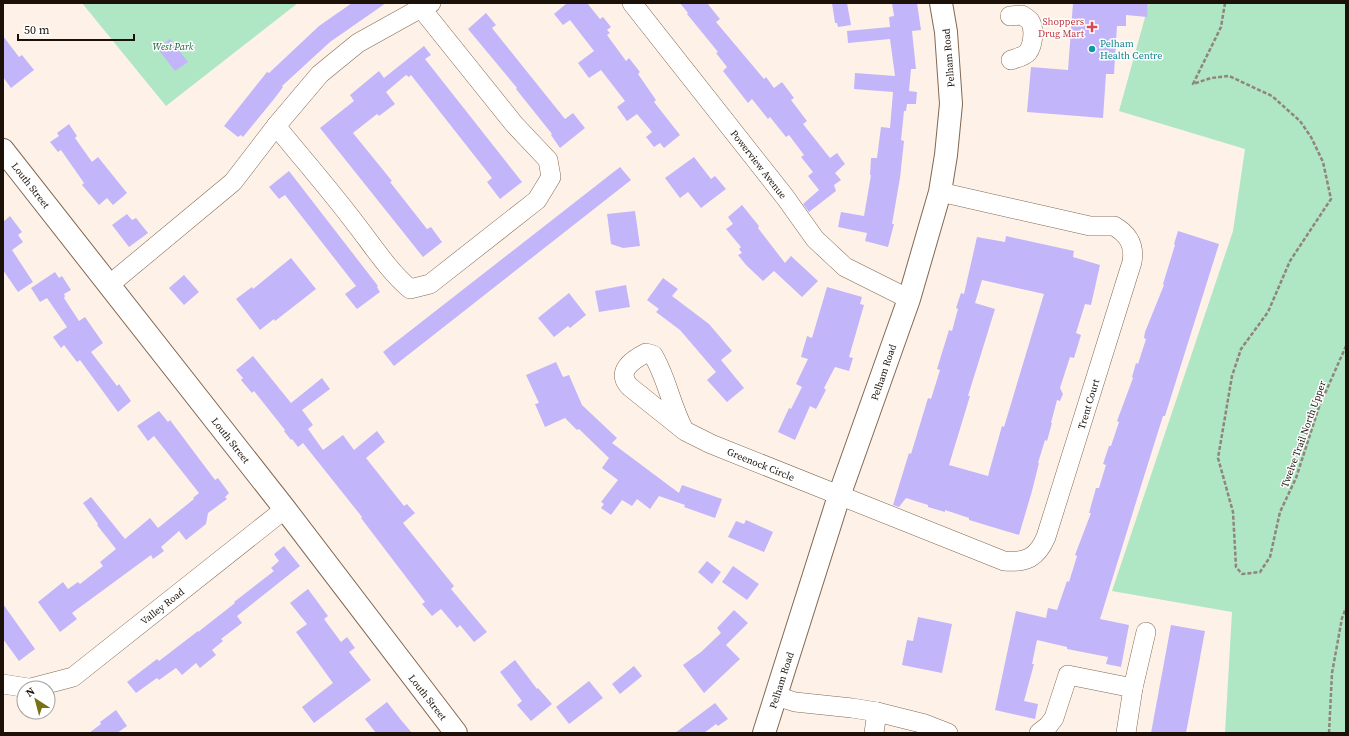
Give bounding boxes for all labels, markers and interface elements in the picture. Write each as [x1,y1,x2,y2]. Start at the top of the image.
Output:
place label: Shoppers Drug Mart [1038,15,1085,40]
scale bar [18,16,134,42]
text: 50 m [24,22,50,38]
marker: Shoppers Drug Mart [1087,22,1097,32]
street label: Pelham Road [939,28,958,88]
place label: Pelham Health Centre [1100,37,1162,62]
park label: West Park [153,40,194,53]
marker: Pelham Health Centre [1087,44,1097,54]
street label: Powerview Avenue [728,127,790,201]
street label: Louth Street [9,160,53,211]
street label: Pelham Road [868,342,899,402]
street label: Trent Court [1075,377,1102,431]
street label: Twelve Trail North Upper [1278,378,1329,489]
street label: Louth Street [209,415,253,466]
street label: Greenock Circle [725,445,796,484]
street label: Valley Road [138,585,187,628]
street label: Pelham Road [766,650,797,710]
street label: Louth Street [406,672,450,723]
north arrow [16,680,56,720]
text: N [23,684,38,701]

